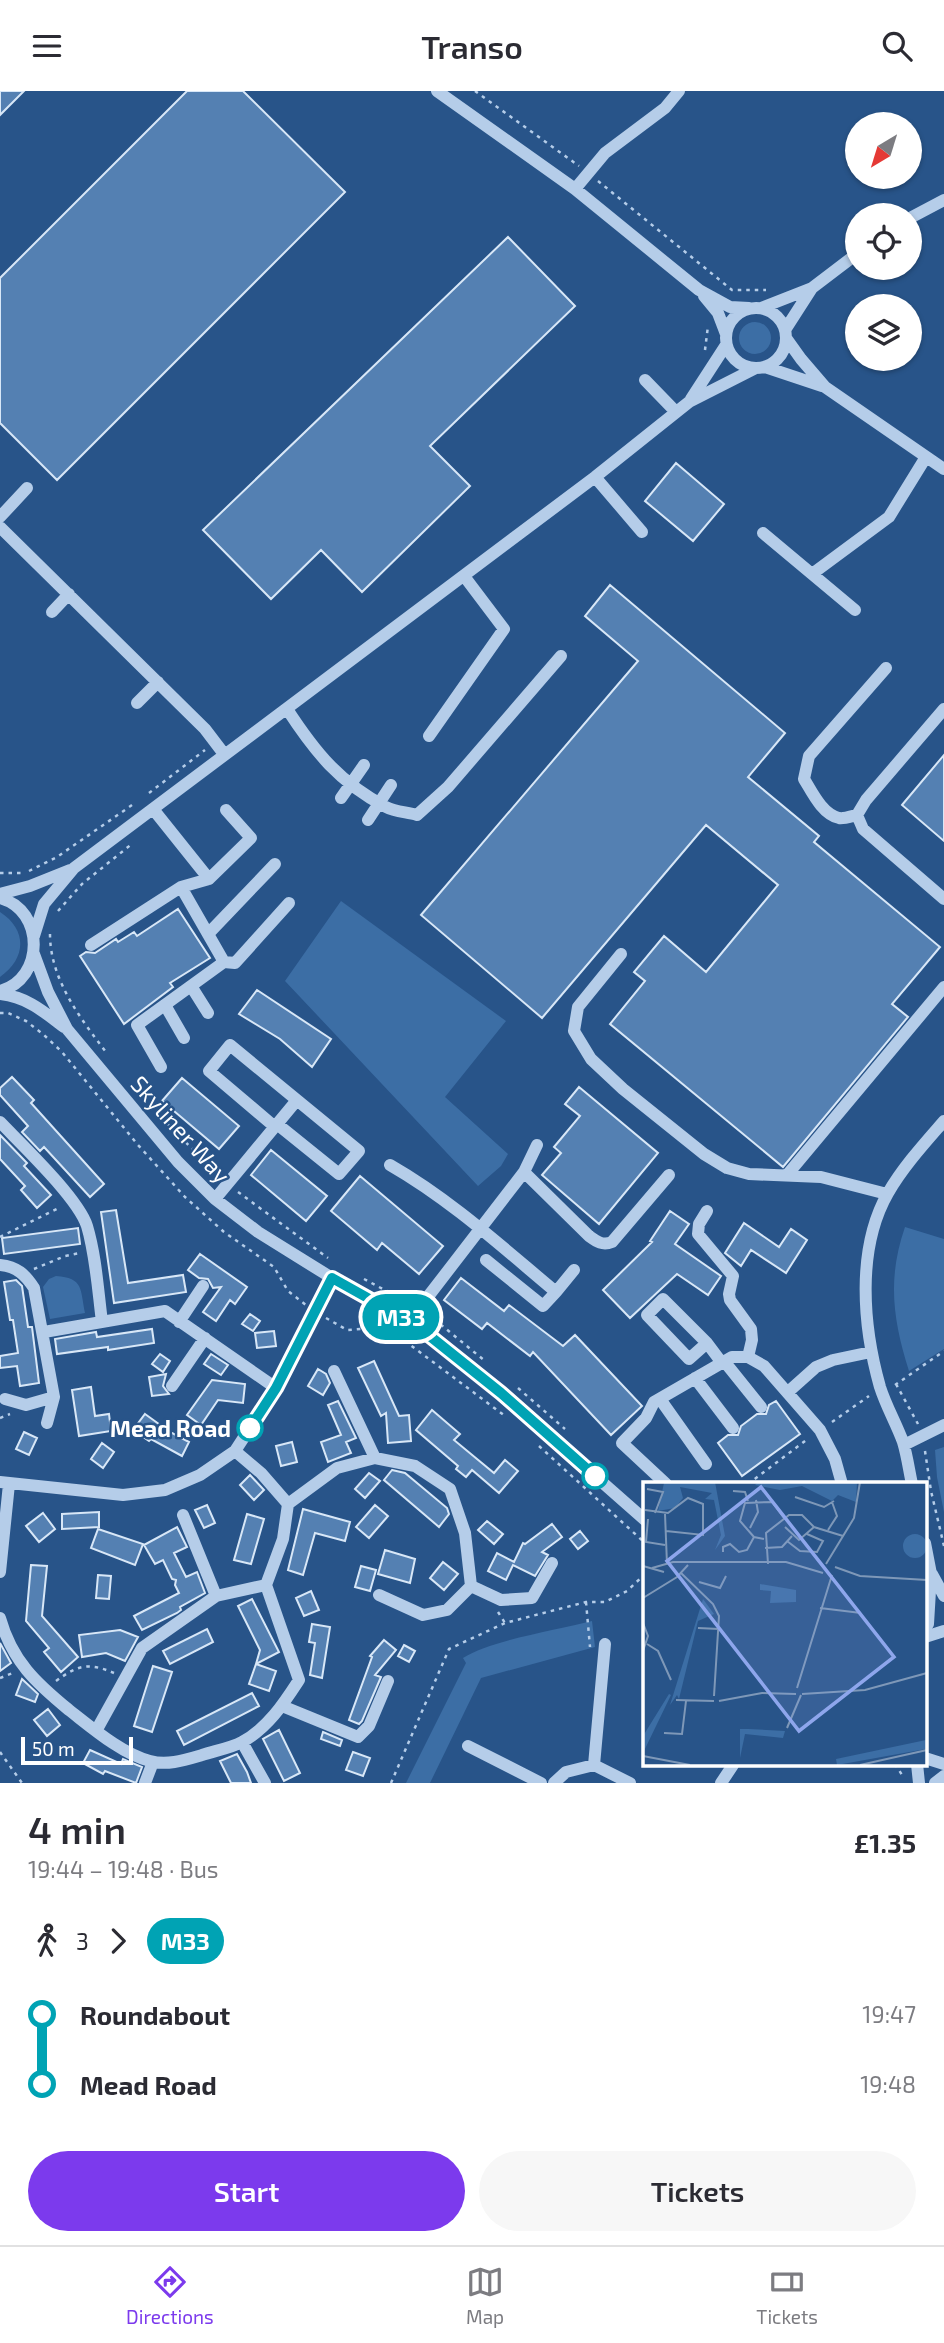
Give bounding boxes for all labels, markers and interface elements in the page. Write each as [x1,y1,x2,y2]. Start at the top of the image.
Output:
icon: menu [28,27,66,65]
text: Transo [421,27,523,65]
icon: search [878,27,916,65]
north arrow [845,112,922,189]
map controls [845,112,922,371]
button: locate [845,203,922,280]
button: layers [845,294,922,371]
street label: Skyliner Way [125,1069,237,1189]
line badge: M33 [361,1294,441,1340]
text: M33 [376,1302,426,1331]
place label: Mead Road [110,1414,231,1442]
marker: Mead Road [237,1415,263,1441]
unlabelled marker [582,1463,608,1489]
inset map [643,1482,926,1765]
scale bar [21,1734,133,1766]
text: 50 m [32,1737,75,1760]
text: 4 min [28,1806,126,1852]
text: £1.35 [854,1827,916,1858]
text: 19:44 – 19:48 · Bus [28,1855,219,1883]
icon: walk [28,1922,66,1960]
icon: forward [99,1922,137,1960]
text: M33 [161,1926,210,1955]
text: 3 [76,1927,89,1955]
text: Roundabout [80,1999,230,2030]
text: 19:47 [862,2000,916,2028]
text: Mead Road [80,2069,217,2100]
text: 19:48 [860,2070,916,2098]
button: Start [28,2151,465,2231]
button: Tickets [479,2151,916,2231]
tab: Directions [126,2263,214,2328]
tab: Map [466,2263,504,2328]
tab: Tickets [756,2263,818,2328]

